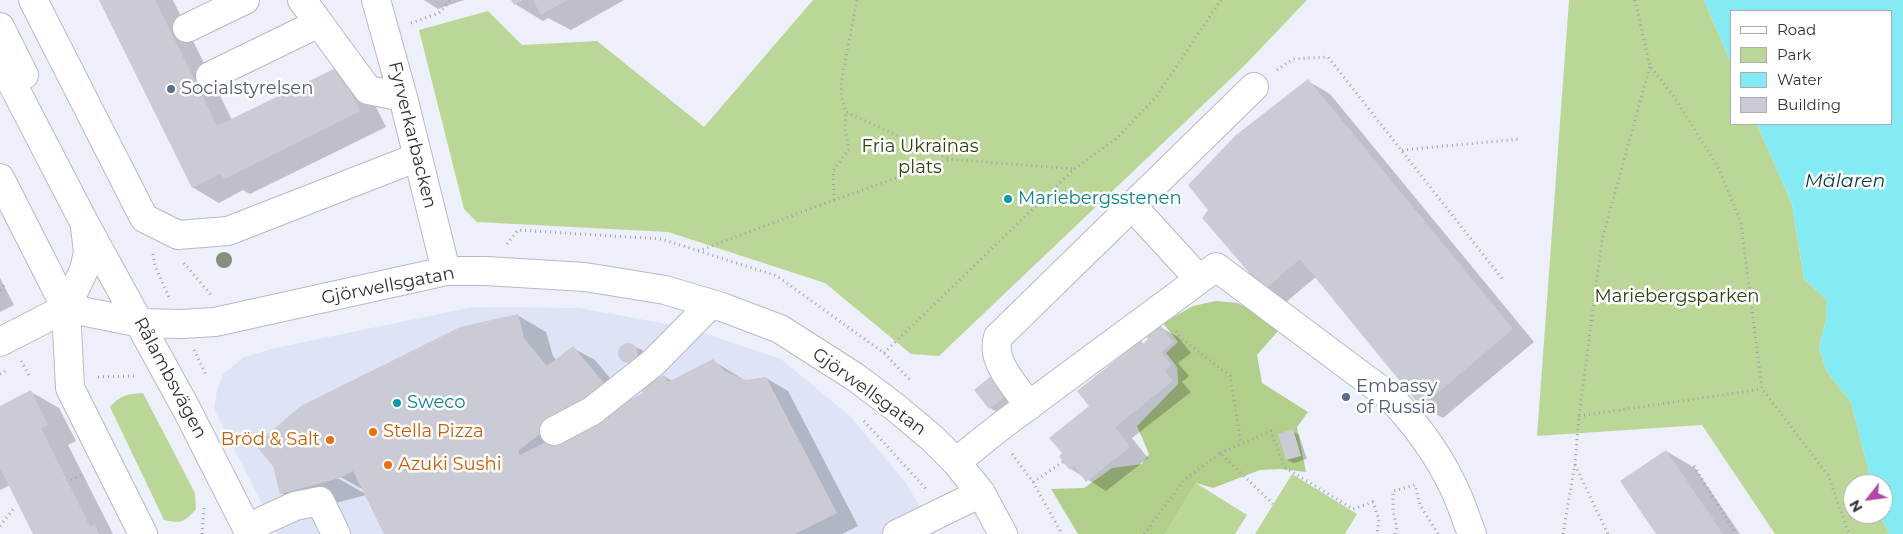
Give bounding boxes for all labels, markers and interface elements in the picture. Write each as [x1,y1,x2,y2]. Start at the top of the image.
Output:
legend [1730,10,1893,125]
text: Road [1777,20,1816,39]
text: Park [1777,45,1811,64]
street label: Fyrverkarbacken [383,59,441,211]
text: Water [1777,70,1823,89]
place label: Socialstyrelsen [181,78,313,100]
marker: Socialstyrelsen [165,83,177,95]
text: Building [1777,95,1841,114]
park label: Fria Ukrainas plats [862,136,978,178]
water label: Mälaren [1805,170,1885,192]
place label: Mariebergsstenen [1018,188,1182,210]
marker: Mariebergsstenen [1002,193,1014,205]
street label: Gjörwellsgatan [320,262,456,310]
park label: Mariebergsparken [1594,286,1760,308]
street label: Rålambsvägen [129,314,211,442]
street label: Gjörwellsgatan [808,344,930,440]
place label: Embassy of Russia [1356,376,1437,418]
marker: Embassy of Russia [1340,391,1352,403]
place label: Sweco [407,392,466,414]
marker: Sweco [391,397,403,409]
place label: Stella Pizza [383,421,484,443]
marker: Stella Pizza [367,426,379,438]
place label: Bröd & Salt [221,429,320,451]
marker: Bröd & Salt [324,434,336,446]
place label: Azuki Sushi [398,454,501,476]
marker: Azuki Sushi [382,459,394,471]
north arrow [1843,474,1893,524]
text: N [1845,497,1866,515]

